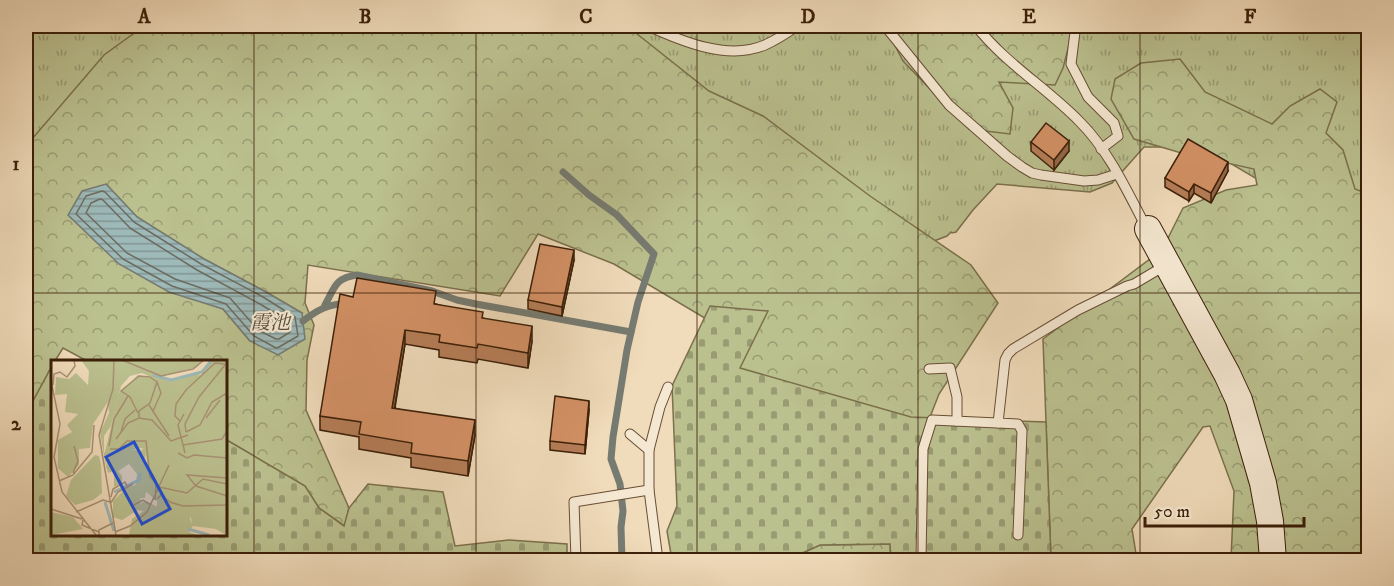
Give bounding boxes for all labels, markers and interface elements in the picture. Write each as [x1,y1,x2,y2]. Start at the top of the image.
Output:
text: A [137,5,152,30]
text: B [359,5,371,30]
text: C [579,5,593,30]
text: D [801,5,816,30]
text: E [1022,5,1036,30]
text: F [1244,5,1257,30]
text: 1 [12,152,20,177]
water label: 霞池 [250,311,292,336]
inset map [51,360,226,535]
text: 2 [11,412,22,437]
scale bar [1145,490,1304,528]
text: 50 m [1154,501,1190,523]

